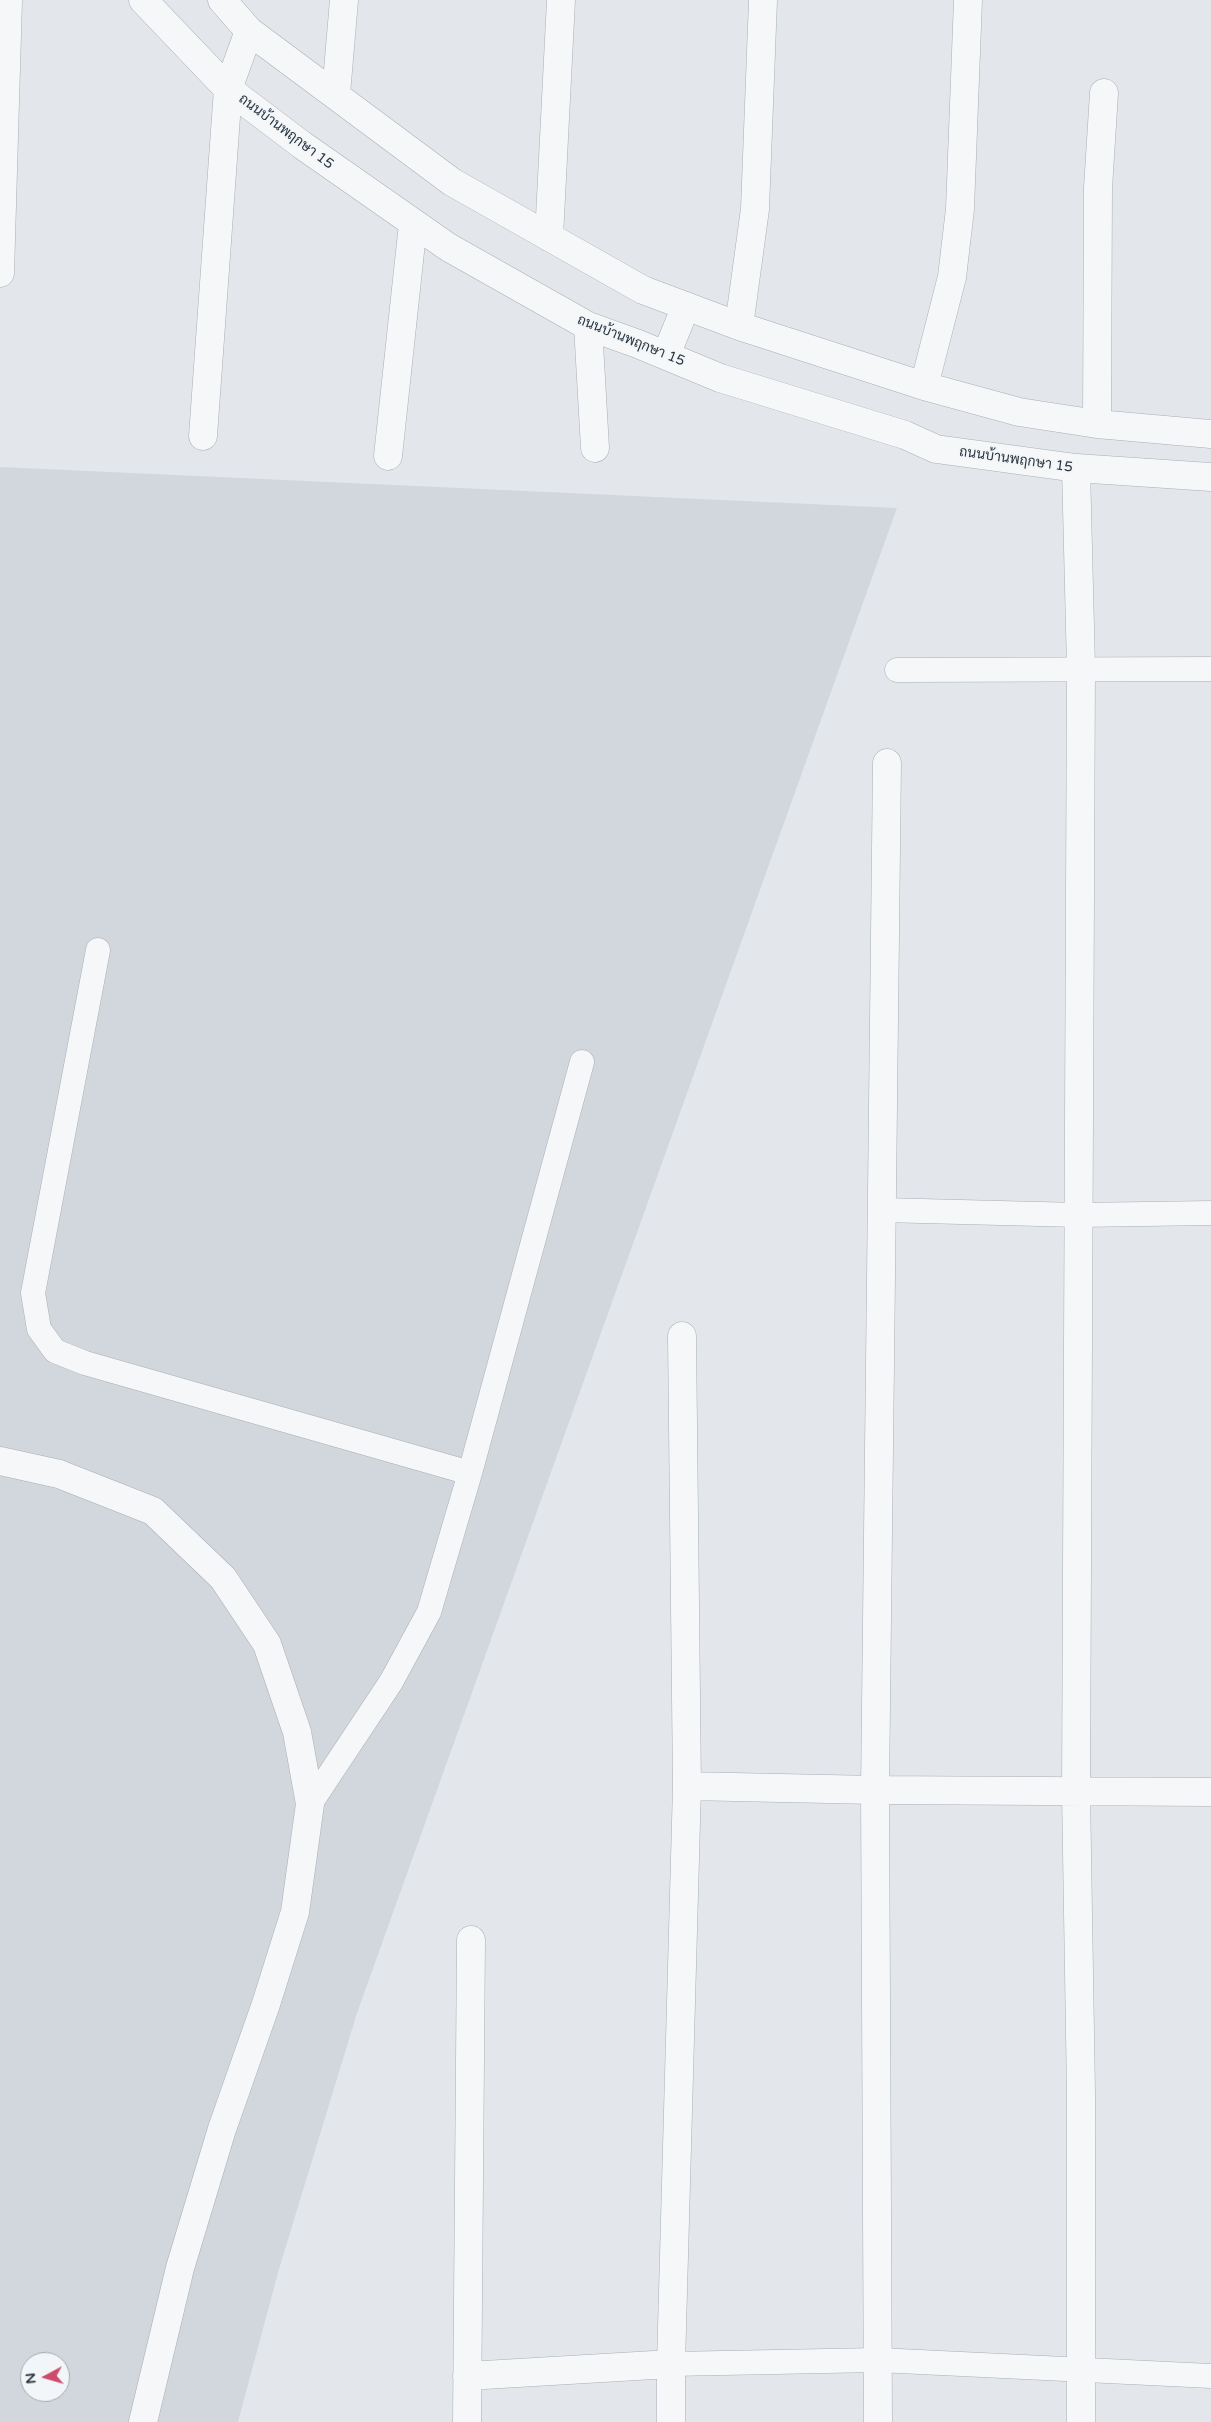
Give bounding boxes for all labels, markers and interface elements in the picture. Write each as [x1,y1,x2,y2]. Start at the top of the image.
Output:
street label: ถนนบ้านพฤกษา 15 [235,91,337,173]
street label: ถนนบ้านพฤกษา 15 [575,312,687,370]
street label: ถนนบ้านพฤกษา 15 [958,444,1074,476]
north arrow [20,2352,70,2402]
text: N [22,2372,40,2385]

